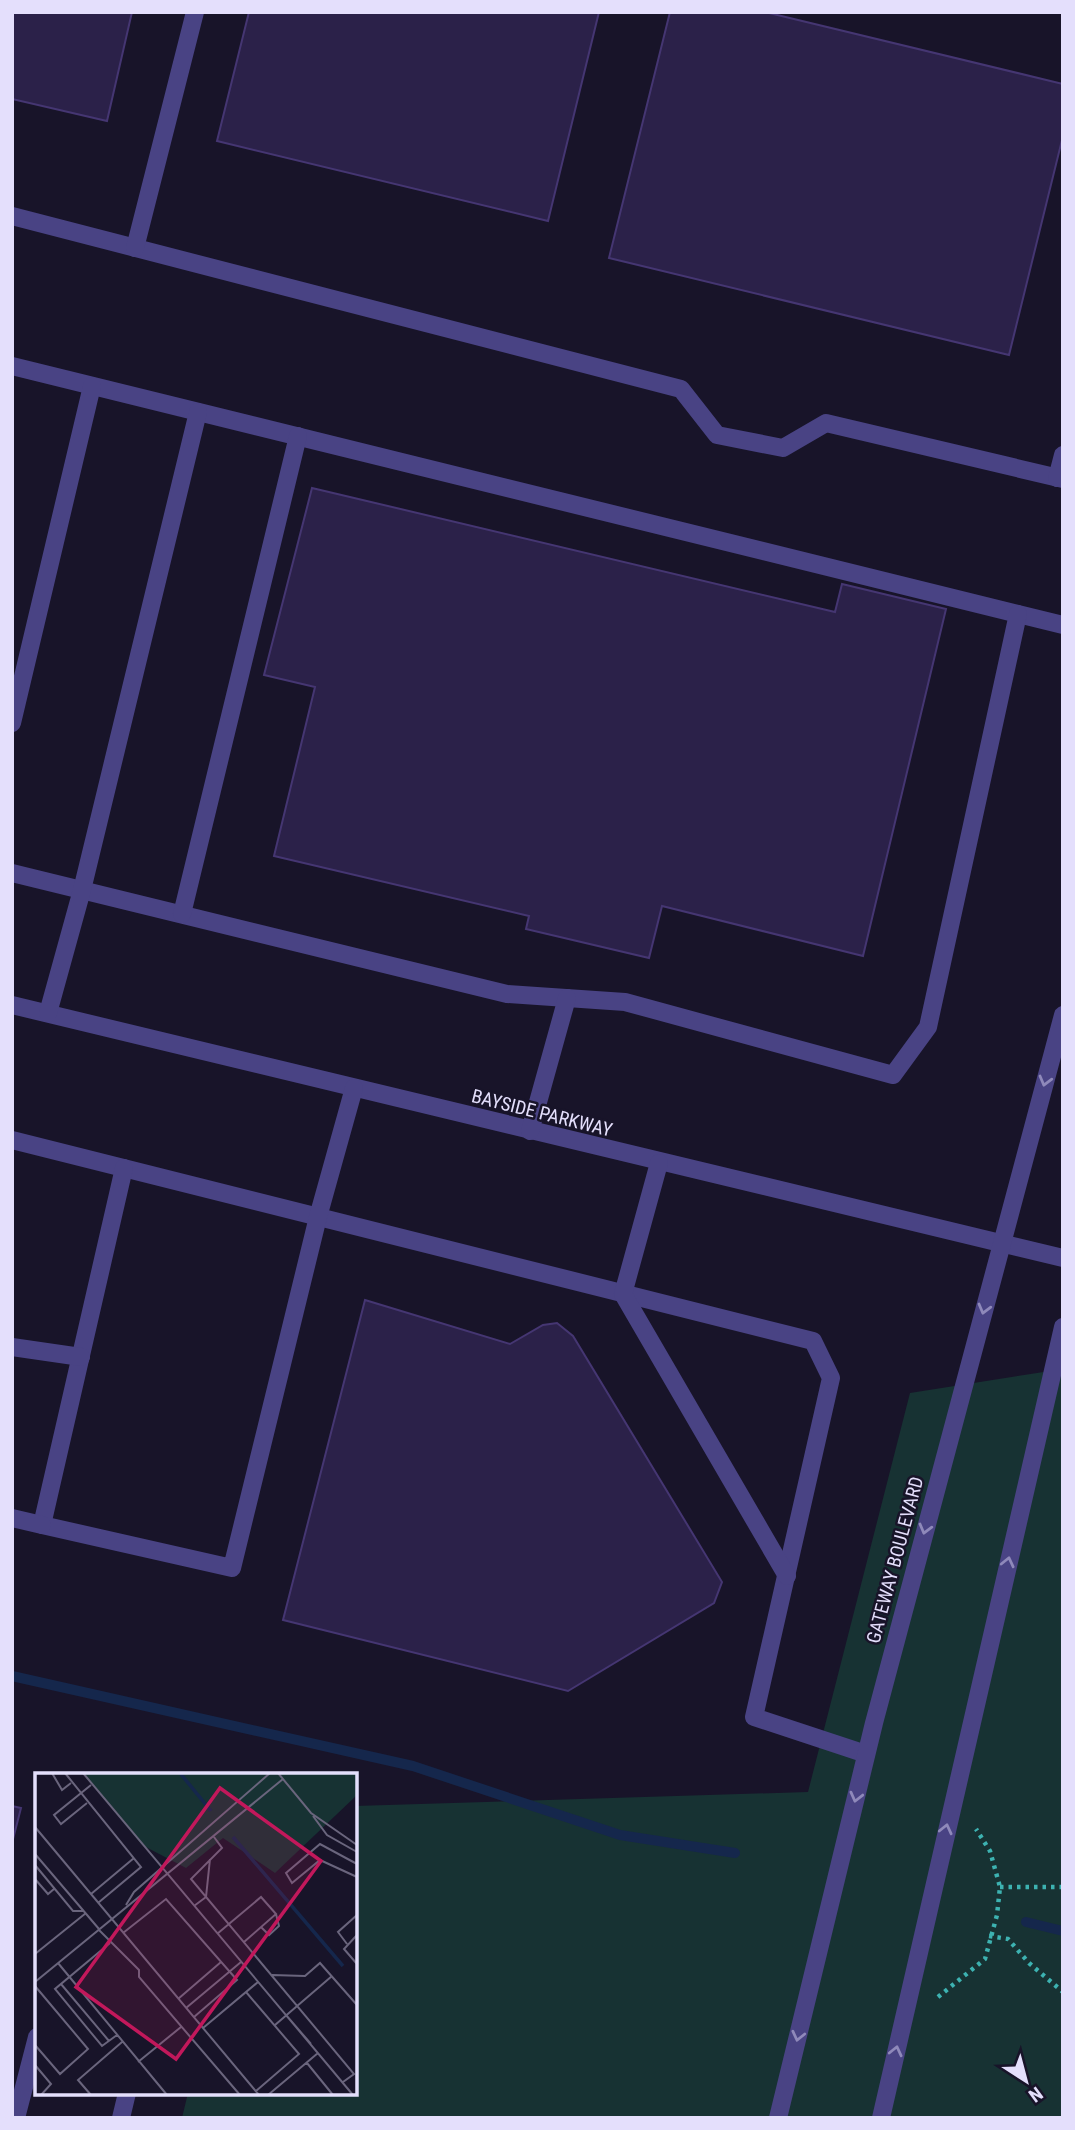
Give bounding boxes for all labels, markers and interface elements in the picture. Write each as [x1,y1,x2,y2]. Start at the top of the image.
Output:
one-way arrow [1039,1075,1053,1087]
street label: BAYSIDE PARKWAY [469,1084,615,1142]
one-way arrow [978,1303,993,1315]
street label: GATEWAY BOULEVARD [862,1474,928,1646]
one-way arrow [919,1523,933,1535]
one-way arrow [999,1557,1014,1569]
inset map [35,1773,357,2095]
one-way arrow [850,1790,864,1802]
one-way arrow [938,1823,952,1835]
one-way arrow [792,2030,806,2042]
one-way arrow [888,2045,903,2057]
north arrow [991,2046,1061,2116]
text: N [1024,2082,1047,2107]

